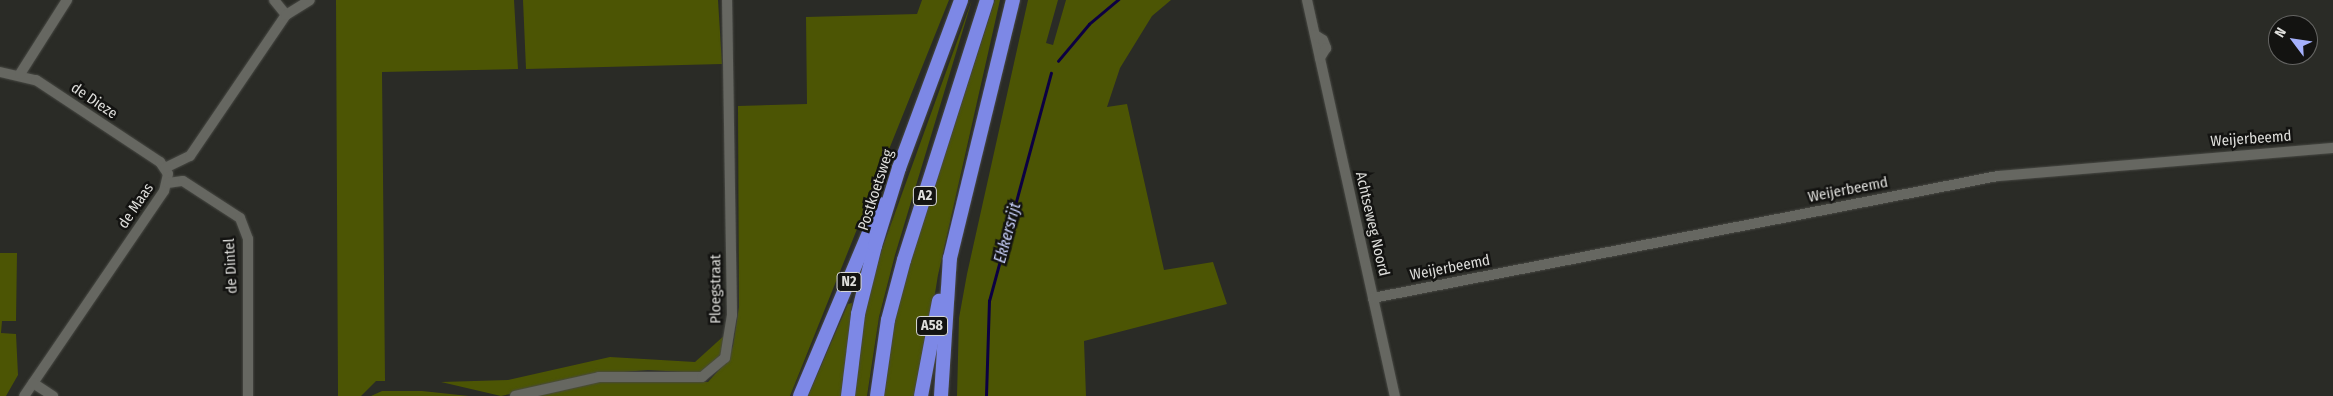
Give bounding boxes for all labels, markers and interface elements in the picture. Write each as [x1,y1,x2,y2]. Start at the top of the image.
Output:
north arrow [2268,15,2318,65]
text: N [2271,25,2290,41]
street label: de Dieze [67,79,121,123]
street label: Weijerbeemd [2210,127,2292,151]
street label: Postkoetsweg [854,147,898,233]
street label: Achtseweg Noord [1351,170,1393,278]
street label: Weijerbeemd [1806,173,1890,207]
street label: de Maas [114,180,158,232]
road number: A2 [912,185,938,208]
water label: Ekkersrijt [991,201,1025,265]
street label: de Dintel [221,238,241,294]
street label: Weijerbeemd [1408,251,1492,285]
street label: Ploegstraat [707,254,725,324]
road number: N2 [836,270,862,294]
road number: A58 [916,314,948,338]

